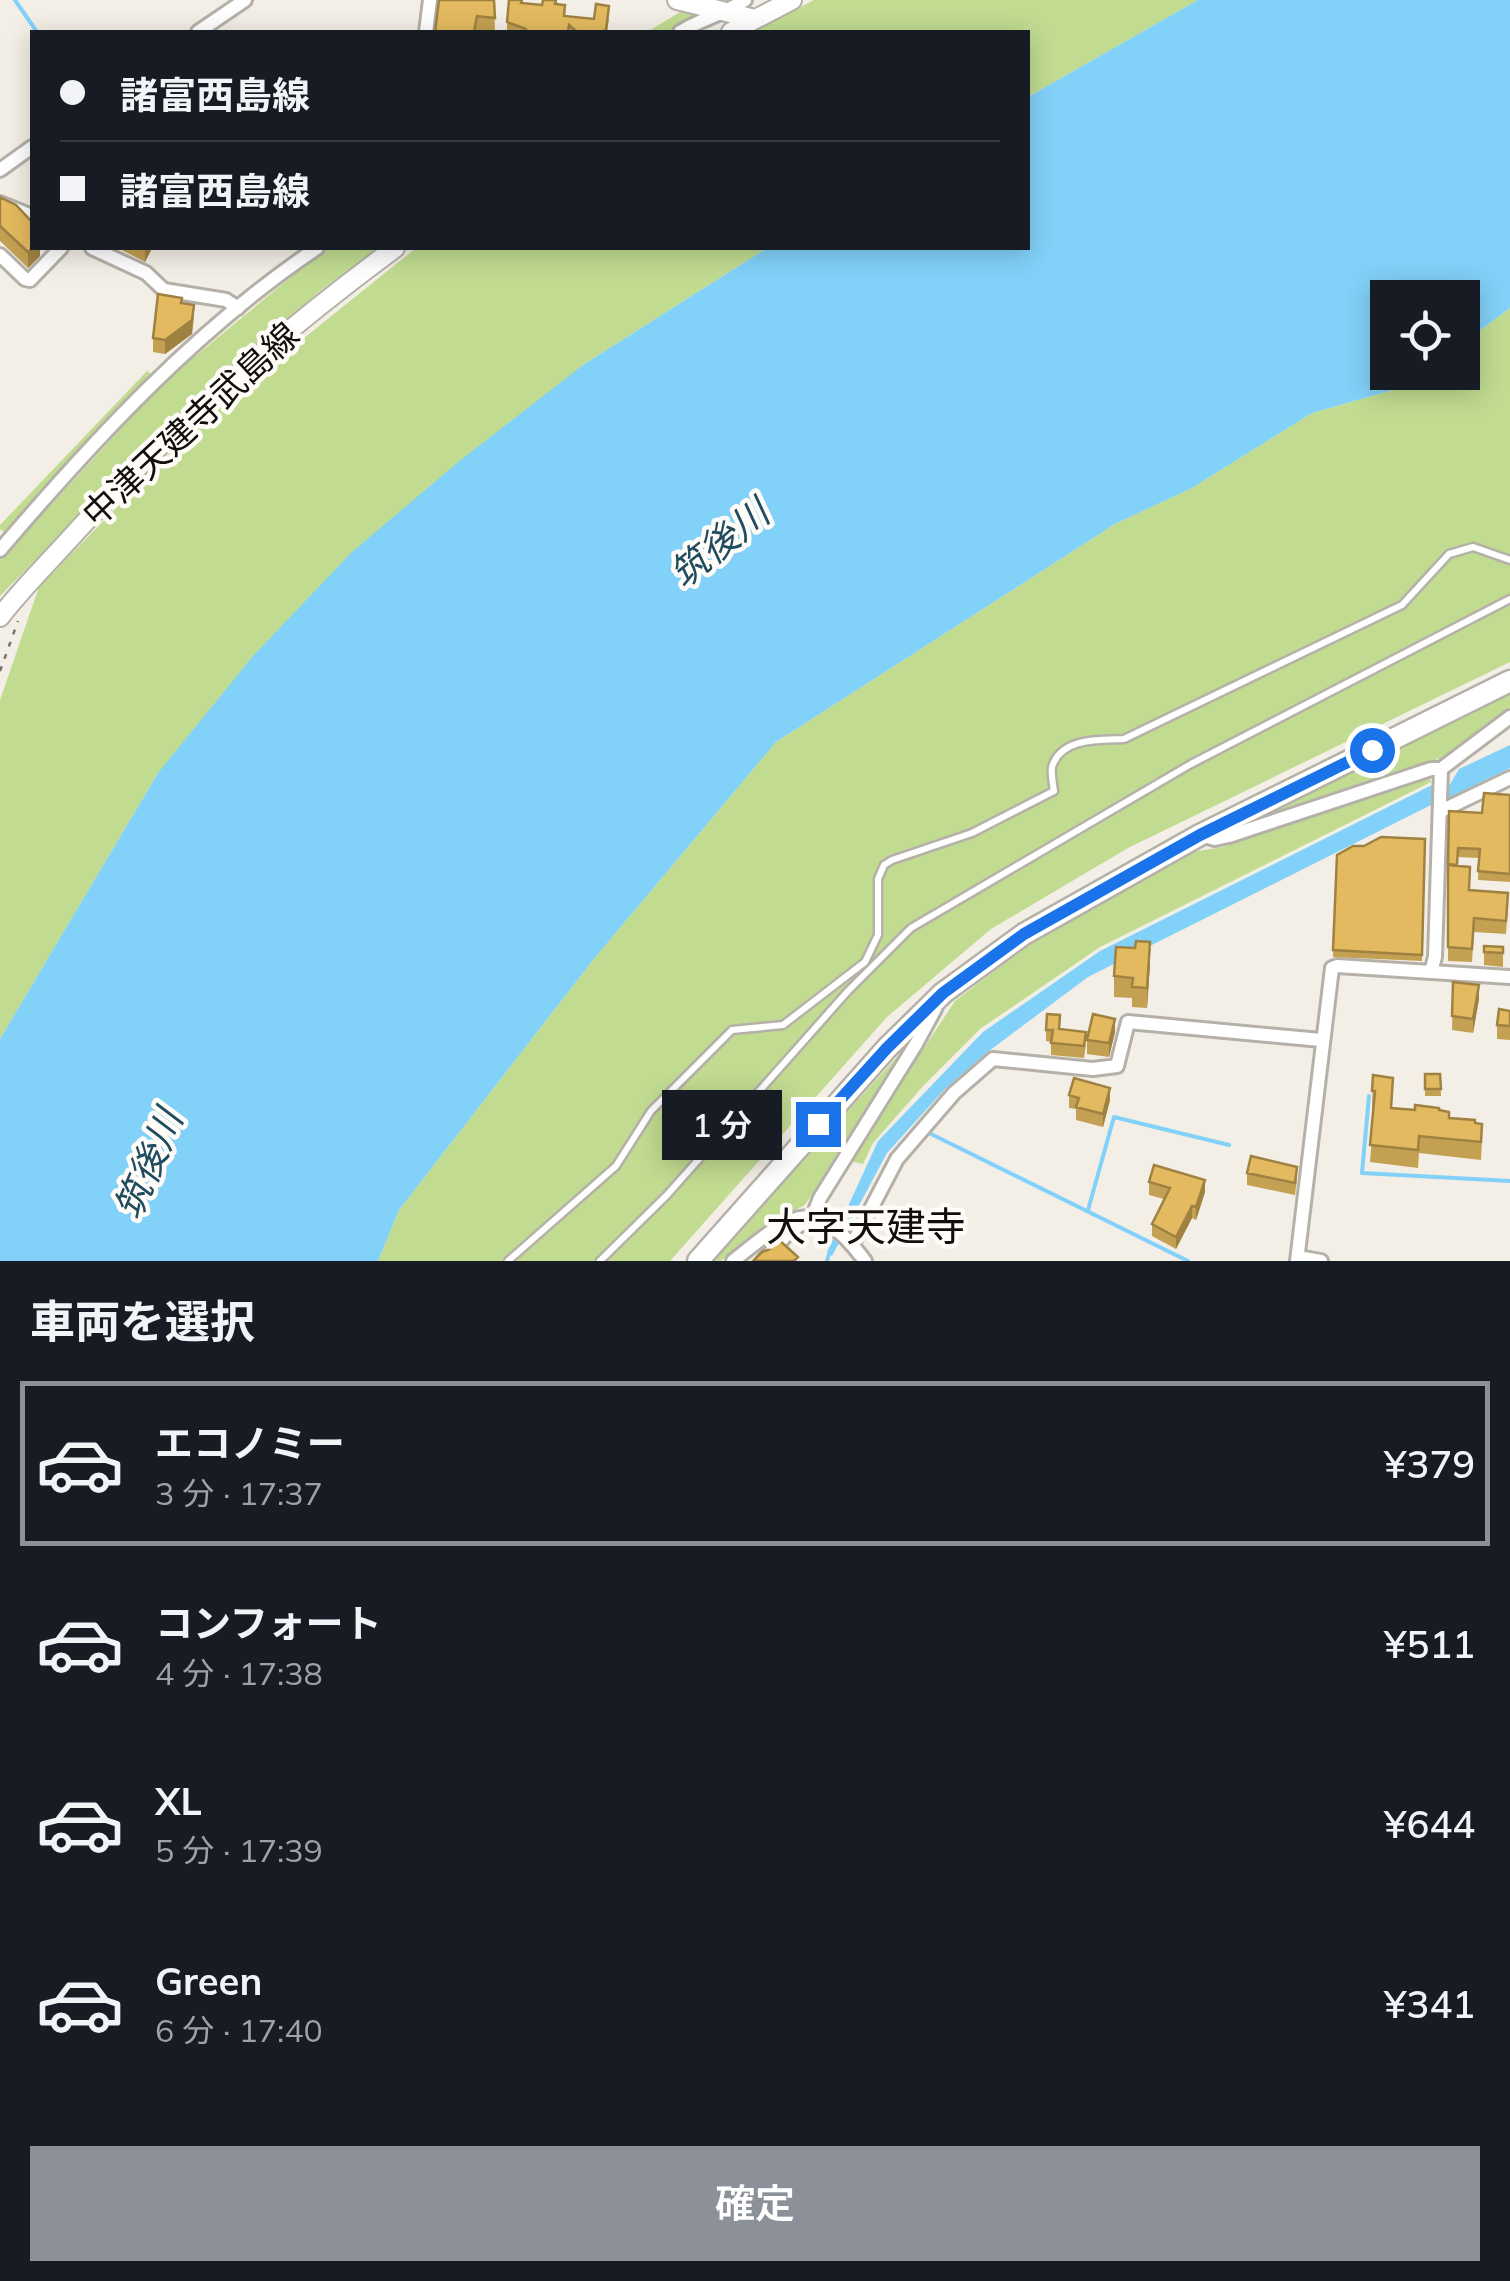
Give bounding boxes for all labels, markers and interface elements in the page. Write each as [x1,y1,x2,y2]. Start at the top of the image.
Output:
text: 諸富西島線 [120,71,310,119]
text: 諸富西島線 [120,167,310,215]
map controls [1370,280,1480,390]
button: locate [1370,280,1480,390]
street label: 中津天建寺武島線 [73,312,307,536]
water label: 筑後川 [660,486,782,598]
route start [1350,728,1395,773]
callout: 1 分 [663,1089,783,1159]
water label: 筑後川 [104,1098,194,1226]
route end [796,1102,841,1147]
text: 1 分 [692,1105,752,1145]
district label: 大字天建寺 [766,1201,966,1251]
text: 車両を選択 [30,1293,255,1349]
icon: car [35,1419,125,1509]
text: エコノミー [155,1419,345,1467]
text: ¥379 [1384,1440,1475,1488]
text: 3 分 · 17:37 [155,1473,323,1513]
icon: car [35,1599,125,1689]
text: コンフォート [155,1599,382,1647]
text: ¥511 [1384,1620,1475,1668]
text: 4 分 · 17:38 [155,1653,323,1693]
text: XL [155,1777,202,1825]
icon: car [35,1779,125,1869]
text: ¥644 [1384,1800,1475,1848]
text: 5 分 · 17:39 [155,1830,323,1870]
text: Green [155,1957,262,2005]
icon: car [35,1959,125,2049]
text: ¥341 [1384,1980,1475,2028]
text: 6 分 · 17:40 [155,2010,323,2050]
button: 確定 [30,2146,1480,2261]

